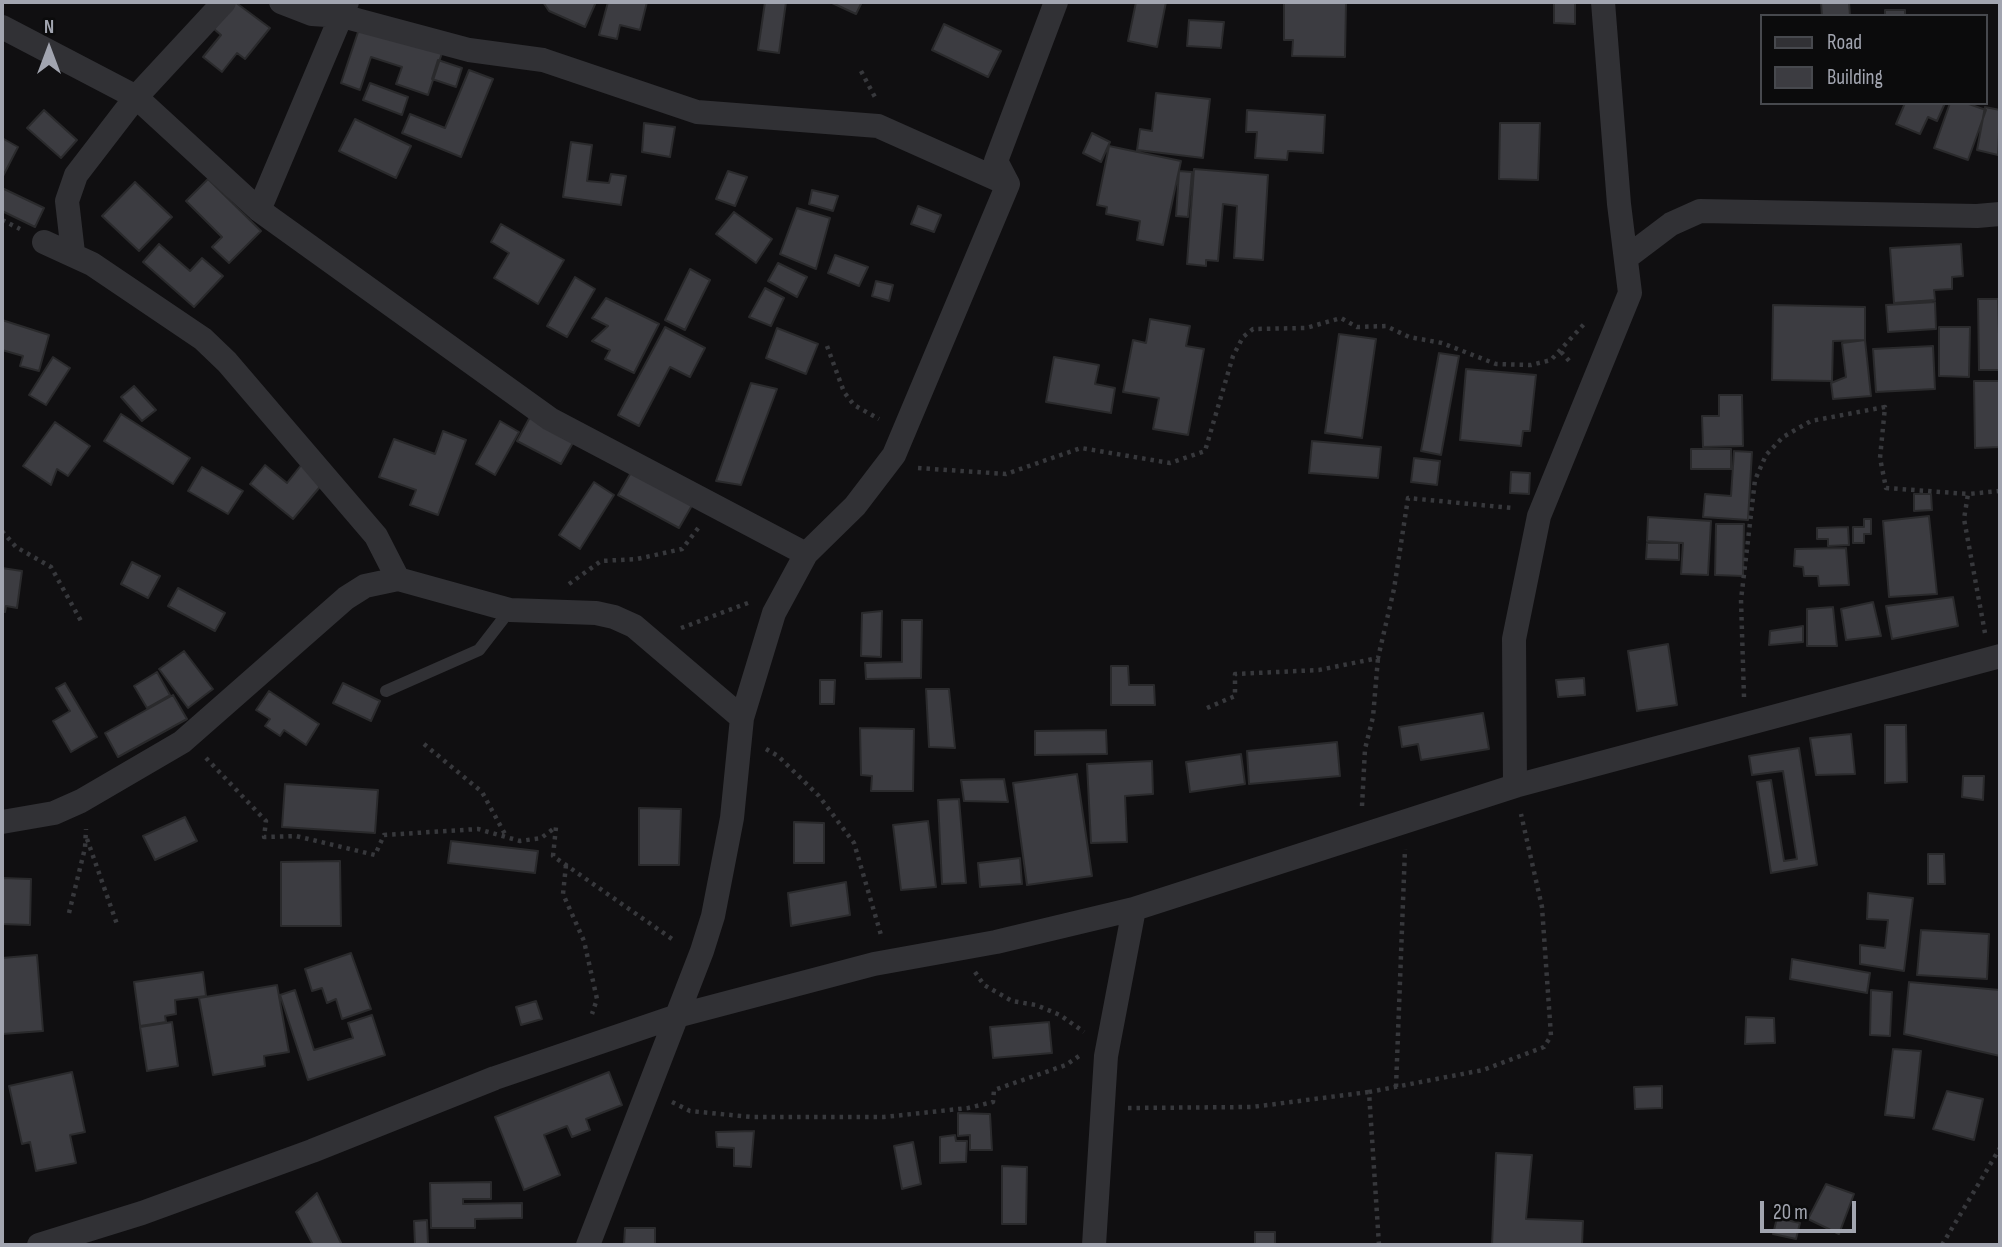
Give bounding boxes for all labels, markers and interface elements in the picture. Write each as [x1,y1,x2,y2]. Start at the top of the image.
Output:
north arrow [14,14,84,84]
legend [1760,14,1988,105]
text: N [44,16,54,39]
text: Road [1827,30,1862,55]
text: Building [1827,65,1883,90]
scale bar [1764,1188,1860,1232]
text: 20 m [1773,1200,1808,1225]

